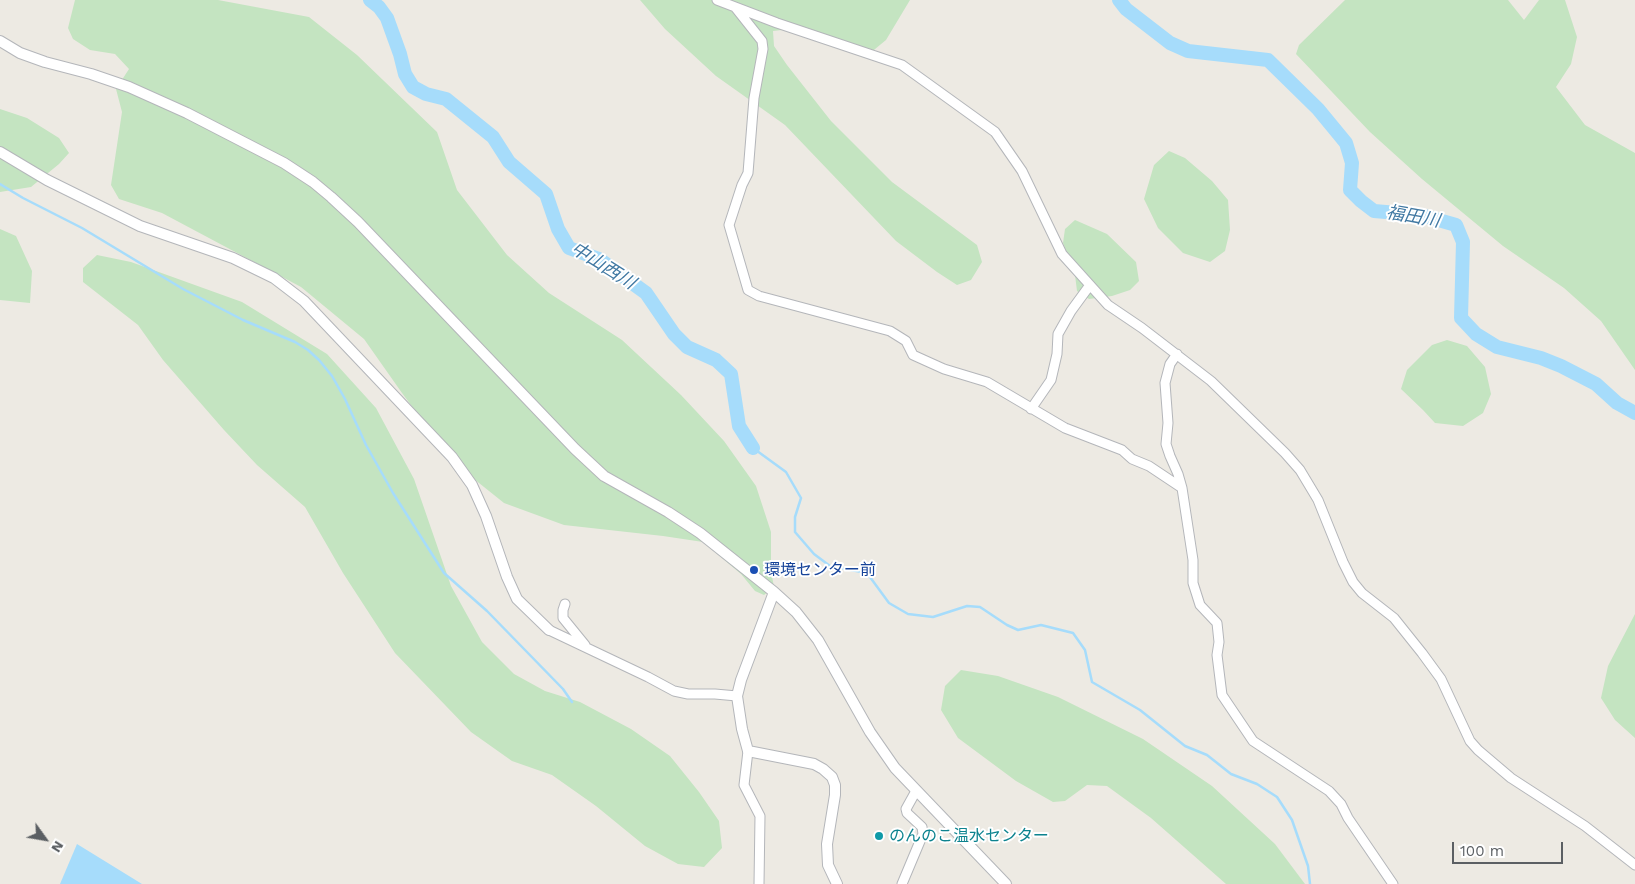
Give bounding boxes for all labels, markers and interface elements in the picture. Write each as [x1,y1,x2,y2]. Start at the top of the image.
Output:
water label: 福田川 [1385,202,1441,232]
water label: 中山西川 [567,238,639,294]
place label: 環境センター前 [764,560,876,580]
marker: 環境センター前 [748,564,760,576]
north arrow [20,814,70,864]
place label: のんのこ温水センター [889,826,1049,846]
marker: のんのこ温水センター [873,830,885,842]
scale bar [1455,832,1566,864]
text: N [48,838,67,856]
text: 100 m [1460,842,1504,860]

